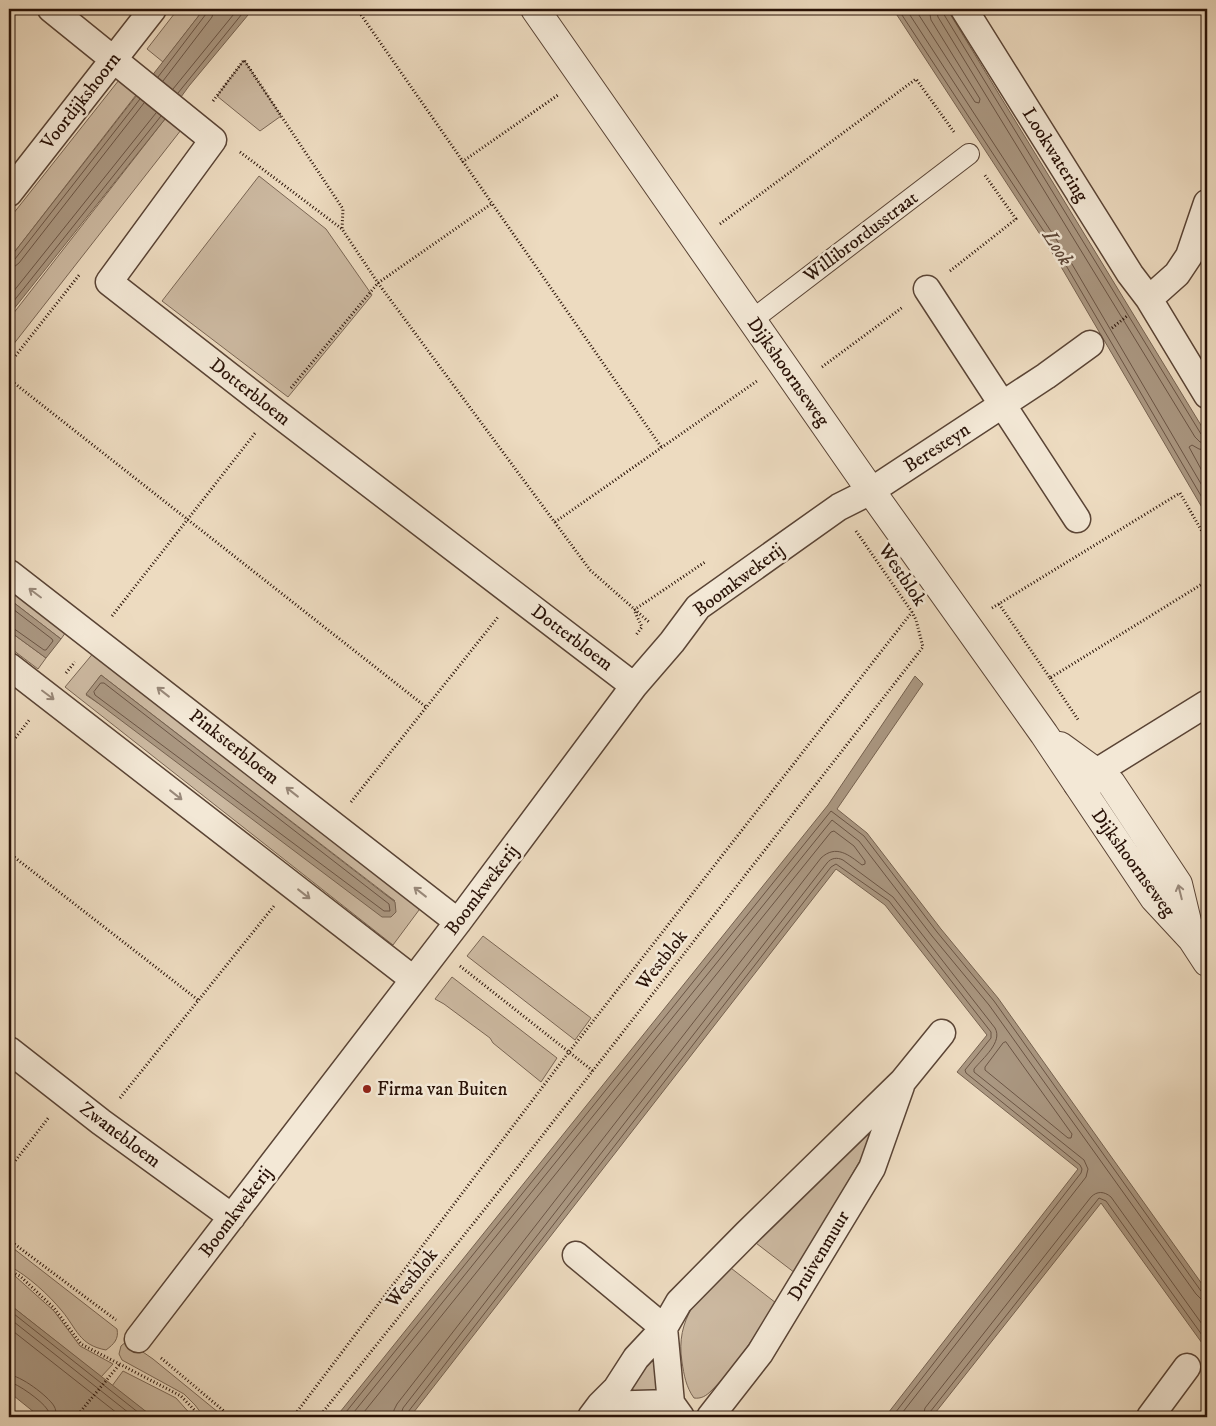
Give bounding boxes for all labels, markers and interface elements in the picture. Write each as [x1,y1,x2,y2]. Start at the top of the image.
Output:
street label: Voordijkshoorn [35,48,126,155]
street label: Lookwatering [1017,104,1093,207]
street label: Willibrordusstraat [798,186,923,288]
water label: Look [1036,225,1078,271]
street label: Dijkshoornseweg [742,313,835,432]
street label: Dotterbloem [205,353,295,431]
street label: Beresteyn [900,418,974,478]
street label: Boomkwekerij [689,538,789,622]
street label: Westblok [872,539,931,611]
one-way arrow [29,587,42,598]
street label: Dotterbloem [527,600,617,676]
one-way arrow [156,687,170,697]
one-way arrow [41,690,54,701]
street label: Pinksterbloem [184,705,284,789]
one-way arrow [286,786,299,797]
one-way arrow [169,790,183,800]
street label: Dijkshoornseweg [1086,804,1180,922]
street label: Boomkwekerij [440,840,524,940]
one-way arrow [1175,884,1184,900]
one-way arrow [414,886,427,897]
one-way arrow [298,889,311,900]
street label: Westblok [631,925,693,995]
place label: Firma van Buiten [377,1078,507,1101]
marker: Firma van Buiten [361,1083,373,1095]
street label: Zwanebloem [75,1097,165,1173]
street label: Boomkwekerij [194,1162,278,1262]
street label: Druivenmuur [783,1207,855,1305]
street label: Westblok [380,1243,443,1313]

